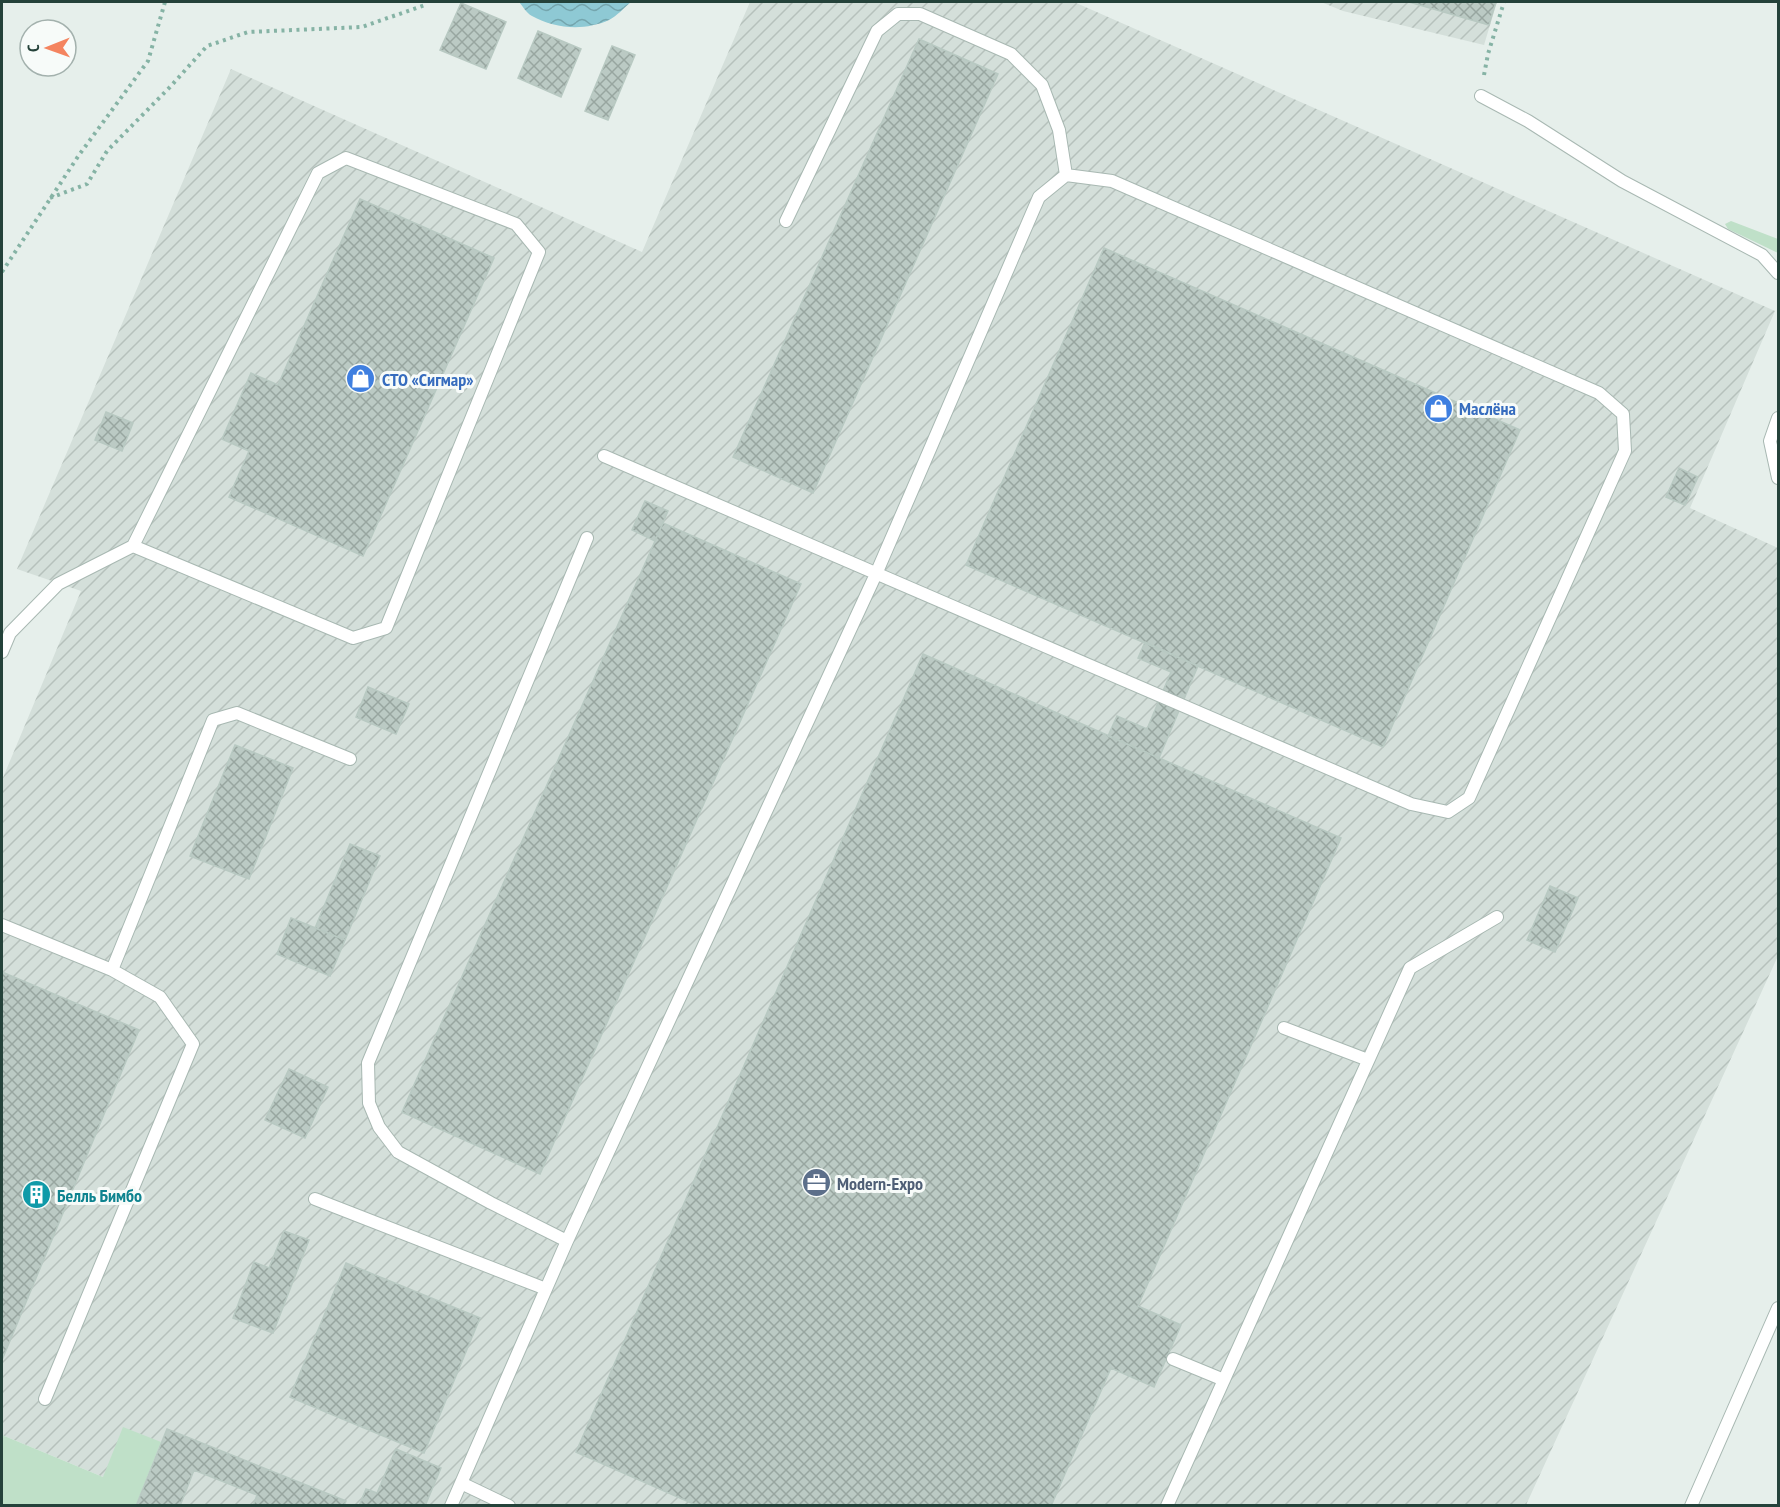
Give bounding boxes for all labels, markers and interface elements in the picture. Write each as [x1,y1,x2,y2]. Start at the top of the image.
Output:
north arrow [18,18,78,78]
text: С [23,44,43,52]
shop icon: СТО «Сигмар» [345,363,377,395]
place label: СТО «Сигмар» [382,368,473,391]
shop icon: Маслёна [1422,392,1454,424]
place label: Маслёна [1459,397,1516,420]
office icon: Modern-Expo [800,1167,832,1199]
place label: Modern-Expo [837,1172,923,1195]
building icon: Белль Бимбо [20,1179,52,1211]
place label: Белль Бимбо [57,1184,142,1207]

